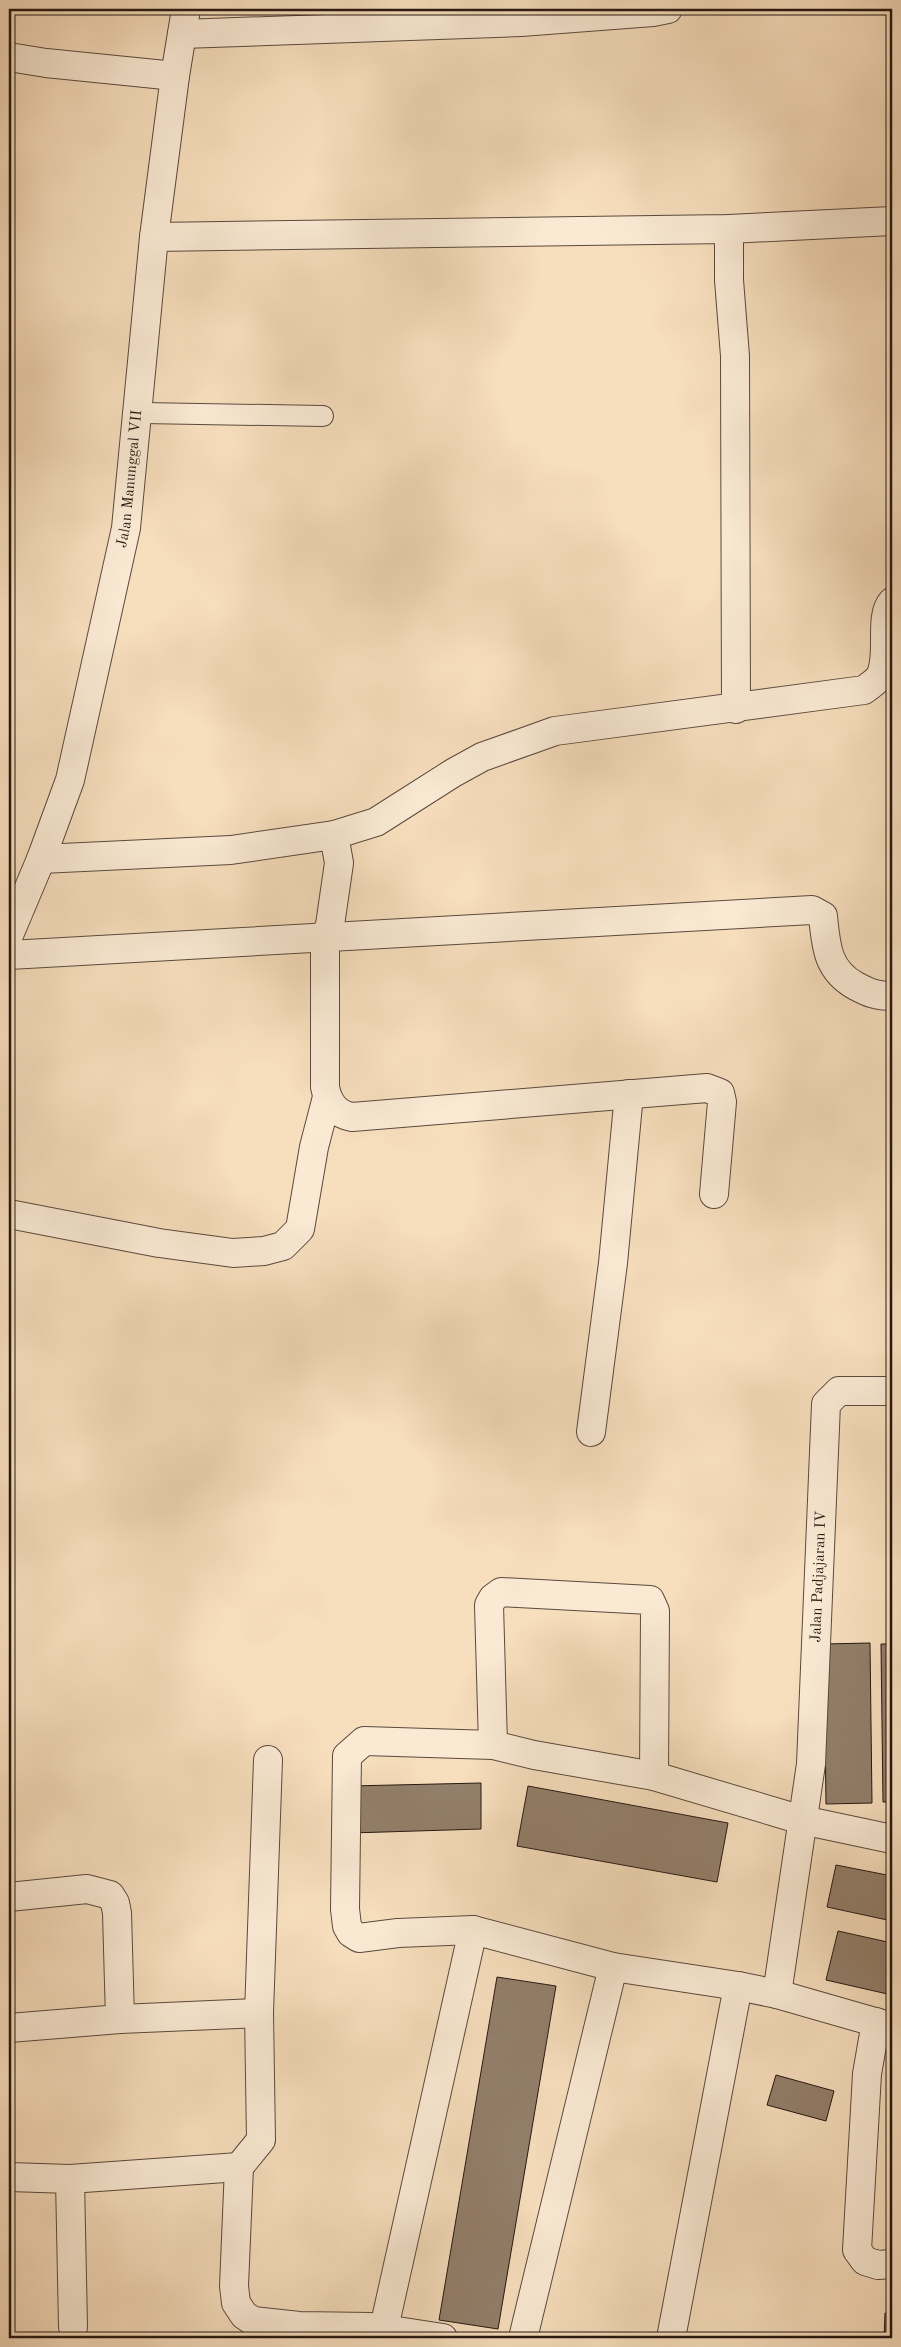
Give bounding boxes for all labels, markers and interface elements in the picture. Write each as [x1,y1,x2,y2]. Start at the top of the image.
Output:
street label: Jalan Manunggal VII [114,409,145,549]
street label: Jalan Padjajaran IV [809,1510,829,1643]

